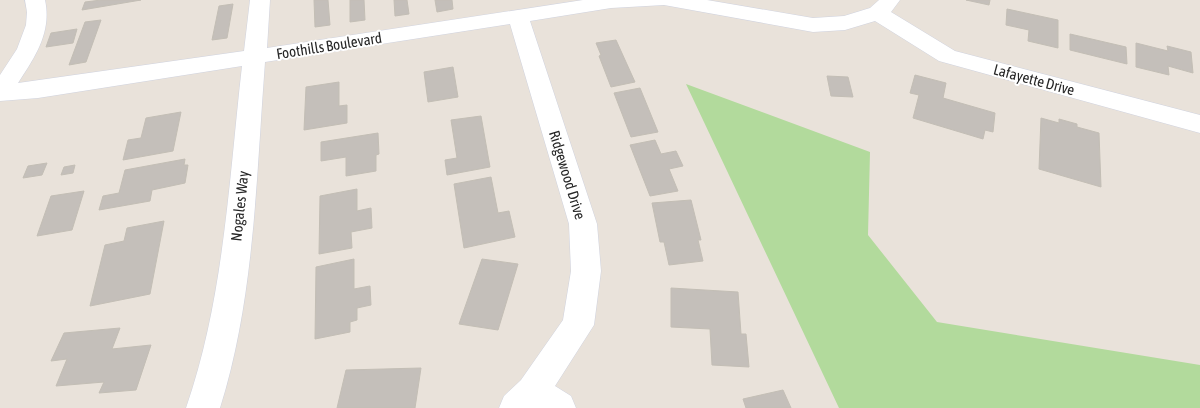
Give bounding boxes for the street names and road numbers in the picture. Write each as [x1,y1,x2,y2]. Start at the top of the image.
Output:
street label: Foothills Boulevard [275,29,383,62]
street label: Lafayette Drive [992,61,1077,99]
street label: Ridgewood Drive [546,128,589,222]
street label: Nogales Way [227,170,252,242]

